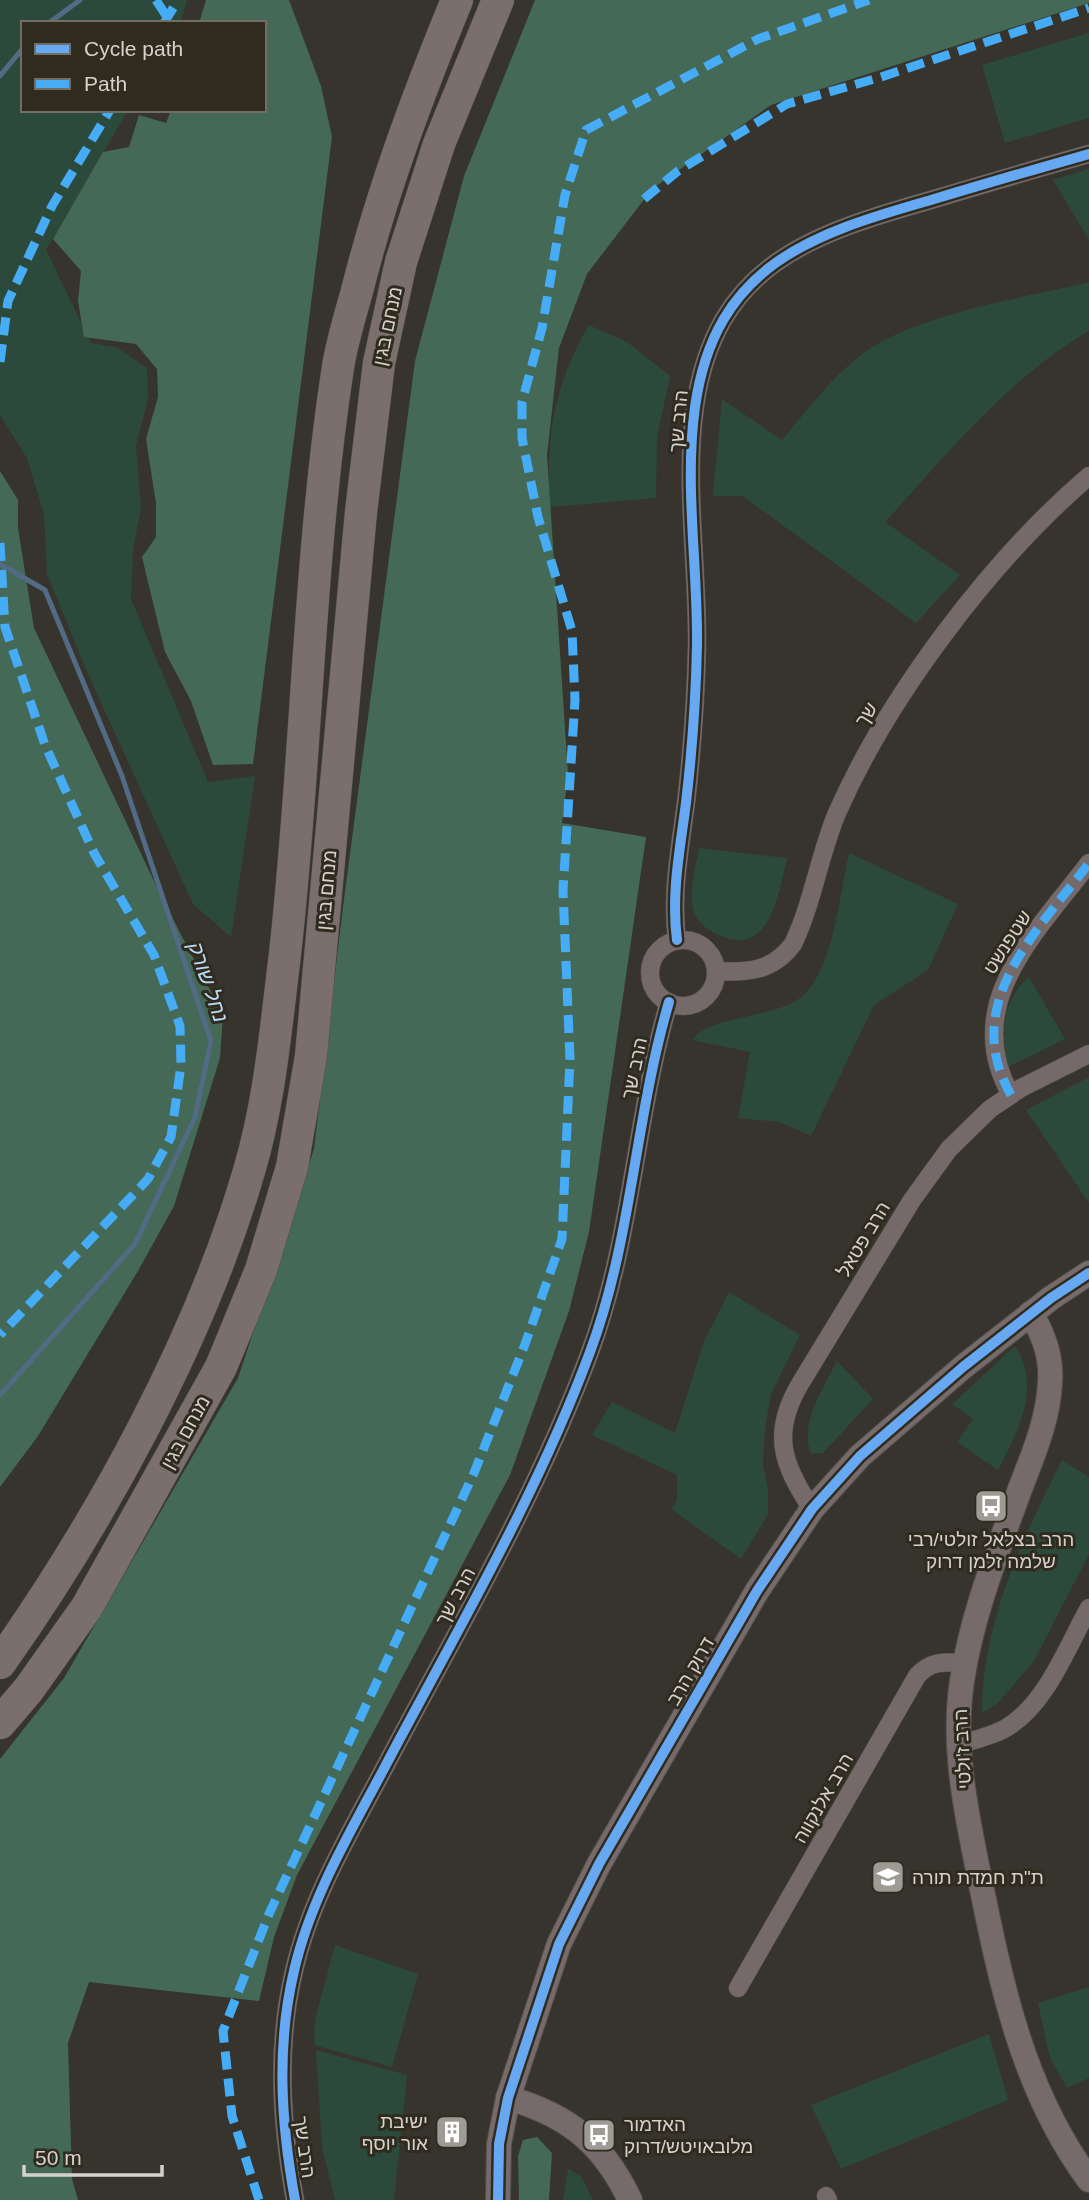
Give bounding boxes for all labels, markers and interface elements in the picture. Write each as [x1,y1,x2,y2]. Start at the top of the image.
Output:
legend [21,21,266,112]
text: Cycle path [84,37,183,60]
text: Path [84,72,127,95]
street label: מנחם בגין [369,285,406,368]
street label: הרב שך [665,389,692,453]
street label: שך [851,698,882,730]
street label: מנחם בגין [313,849,340,931]
street label: שטפנשט [979,907,1036,978]
water label: נחל שורק [184,938,233,1025]
street label: הרב שך [618,1035,651,1101]
street label: הרב פטאל [833,1198,894,1281]
street label: מנחם בגין [157,1392,214,1472]
bus stop icon: הרב בצלאל זולטי/רבי שלמה זלמן דרוק [972,1487,1010,1525]
place label: הרב בצלאל זולטי/רבי שלמה זלמן דרוק [908,1529,1074,1572]
street label: הרב שך [432,1564,479,1629]
street label: דרוק הרב [663,1633,719,1709]
street label: הרב ז'ולטי [950,1708,975,1790]
street label: הרב אלנקווה [789,1750,858,1847]
school or university icon: ת"ת חמדת תורה [869,1858,907,1896]
place label: ת"ת חמדת תורה [912,1867,1044,1888]
place label: ישיבת אור יוסף [362,2111,428,2154]
building icon: ישיבת אור יוסף [433,2113,471,2151]
place label: האדמור מלובאויטש/דרוק [624,2114,753,2157]
street label: הרב שך [290,2115,319,2179]
bus stop icon: האדמור מלובאויטש/דרוק [580,2116,618,2154]
scale bar [24,2134,163,2178]
text: 50 m [35,2146,82,2169]

